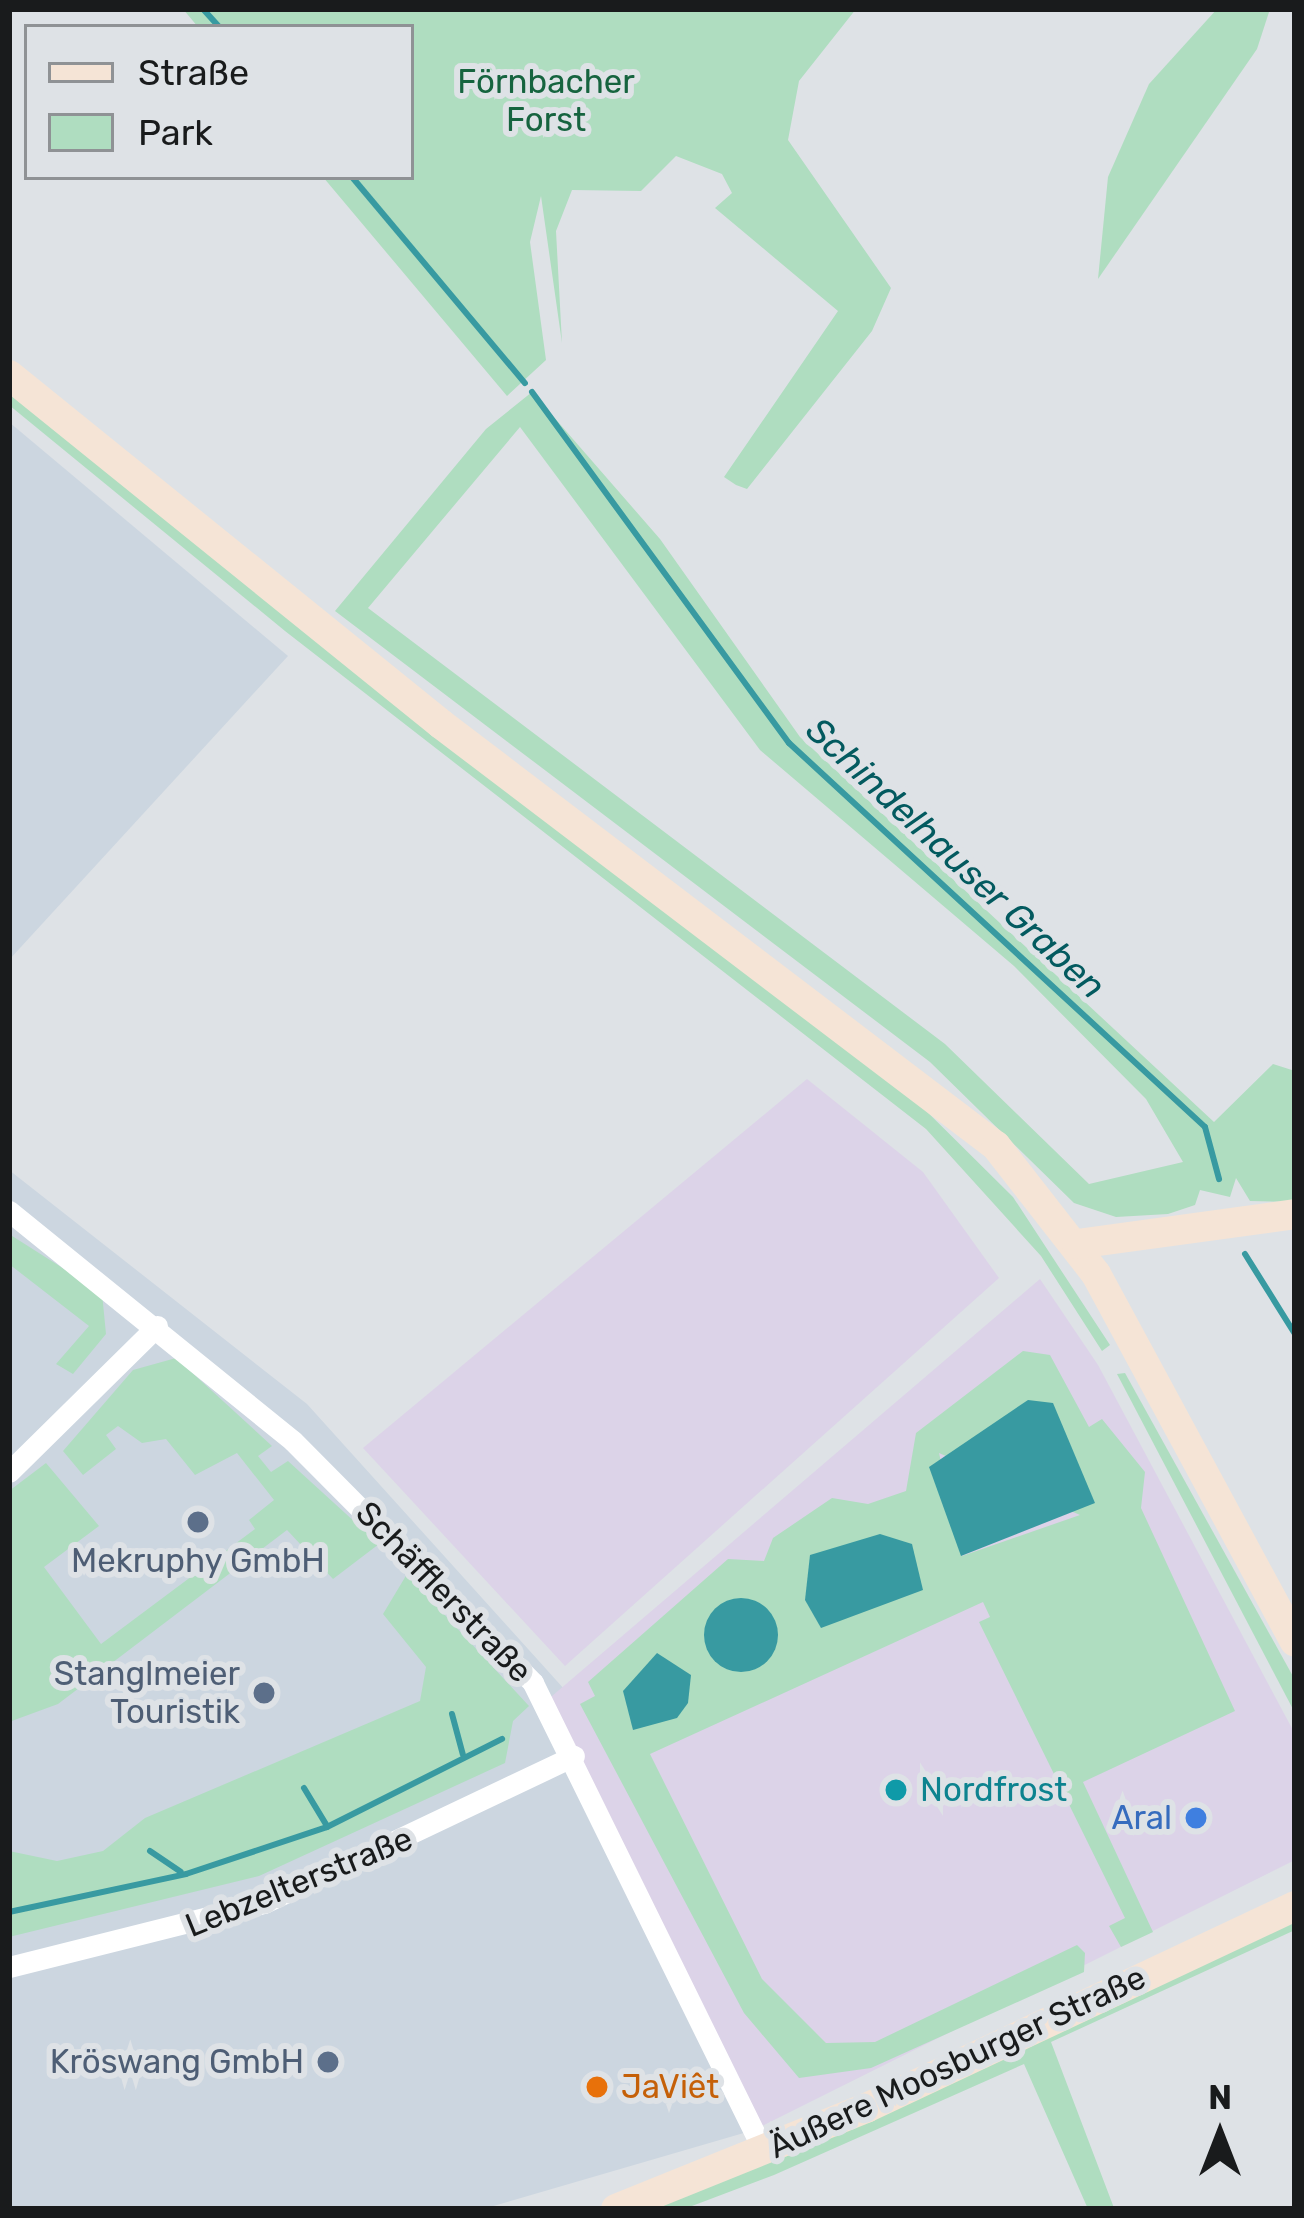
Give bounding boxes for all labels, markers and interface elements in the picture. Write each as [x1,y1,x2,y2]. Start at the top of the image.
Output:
legend [24,24,414,180]
text: Straße [138,51,249,94]
park label: Förnbacher Forst [457,62,635,140]
text: Park [138,111,213,154]
water label: Schindelhauser Graben [797,708,1115,1008]
street label: Schäfflerstraße [348,1493,540,1691]
marker: Mekruphy GmbH [185,1509,211,1535]
place label: Mekruphy GmbH [71,1541,325,1581]
place label: Stanglmeier Touristik [54,1654,240,1732]
marker: Stanglmeier Touristik [251,1680,277,1706]
place label: Nordfrost [920,1770,1067,1810]
marker: Nordfrost [883,1777,909,1803]
place label: Aral [1111,1798,1172,1838]
marker: Aral [1183,1805,1209,1831]
street label: Lebzelterstraße [180,1818,418,1946]
street label: Äußere Moosburger Straße [762,1957,1152,2167]
place label: Kröswang GmbH [50,2042,304,2082]
marker: Kröswang GmbH [315,2049,341,2075]
place label: JaViêt [621,2067,719,2107]
marker: JaViêt [584,2074,610,2100]
north arrow [1160,2074,1280,2194]
text: N [1208,2078,1232,2117]

